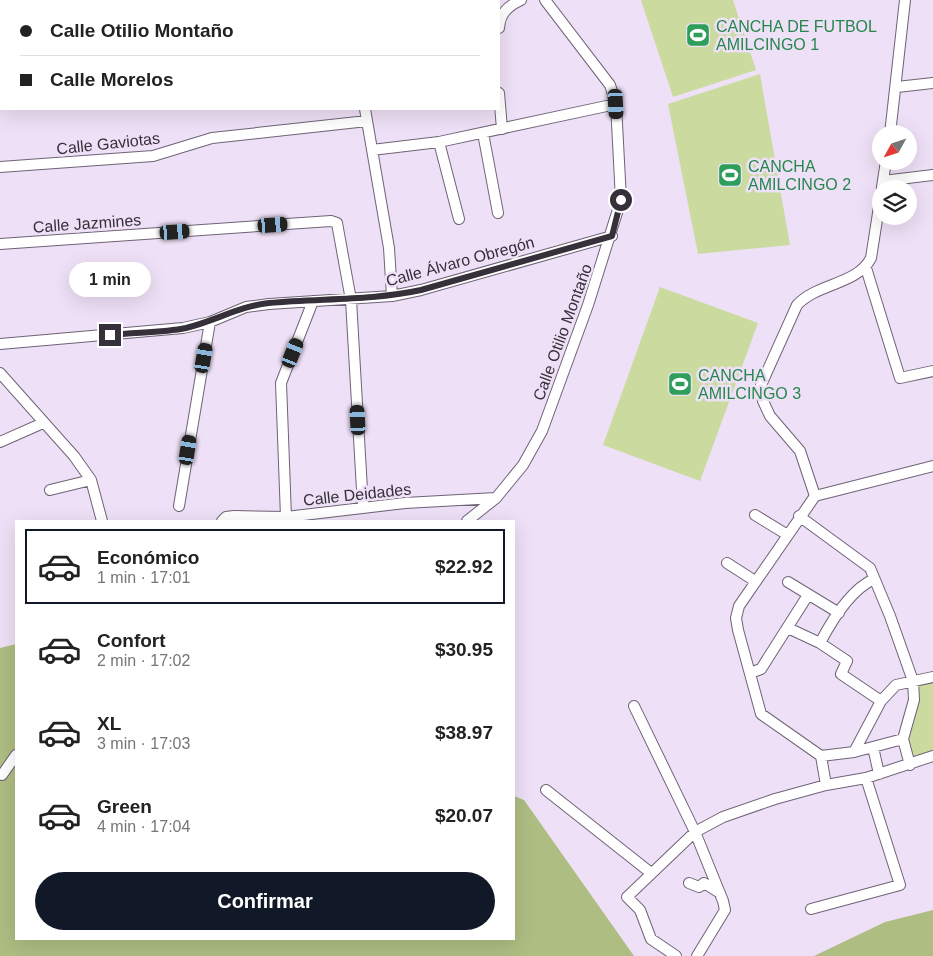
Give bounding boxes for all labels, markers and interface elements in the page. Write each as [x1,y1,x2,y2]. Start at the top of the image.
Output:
place label: CANCHA DE FUTBOL AMILCINGO 1 [716,18,877,53]
text: Calle Otilio Montaño [50,20,234,41]
sports icon: CANCHA DE FUTBOL AMILCINGO 1 [685,22,711,48]
text: Calle Morelos [50,69,174,90]
car [607,89,624,119]
north arrow [872,125,918,170]
map controls [872,125,917,225]
street label: Calle Gaviotas [55,130,161,157]
place label: CANCHA AMILCINGO 2 [748,158,851,193]
sports icon: CANCHA AMILCINGO 2 [717,162,743,188]
button: layers [872,180,917,225]
route start [610,189,632,211]
street label: Calle Jazmines [32,211,142,236]
car [257,216,288,234]
car [159,223,190,241]
street label: Calle Álvaro Obregón [384,233,536,289]
street label: Calle Otilio Montaño [530,261,595,403]
callout: 1 min [69,262,151,298]
text: 1 min [89,271,131,288]
route end [99,324,121,346]
car [280,336,305,370]
car [194,342,213,374]
place label: CANCHA AMILCINGO 3 [698,367,801,402]
sports icon: CANCHA AMILCINGO 3 [667,371,693,397]
car [349,405,366,435]
car [178,434,197,466]
street label: Calle Deidades [302,480,412,509]
icon: car [37,544,82,589]
text: Económico [97,547,199,568]
text: $22.92 [435,556,493,577]
text: 1 min · 17:01 [97,569,190,586]
icon: car [37,627,82,672]
text: Confort [97,630,166,651]
text: $30.95 [435,639,493,660]
text: 2 min · 17:02 [97,652,190,669]
icon: car [37,710,82,755]
text: XL [97,713,121,734]
text: $38.97 [435,722,493,743]
text: 3 min · 17:03 [97,735,190,752]
icon: car [37,793,82,838]
text: Green [97,796,152,817]
text: $20.07 [435,805,493,826]
text: 4 min · 17:04 [97,818,190,835]
button: Confirmar [35,872,495,930]

